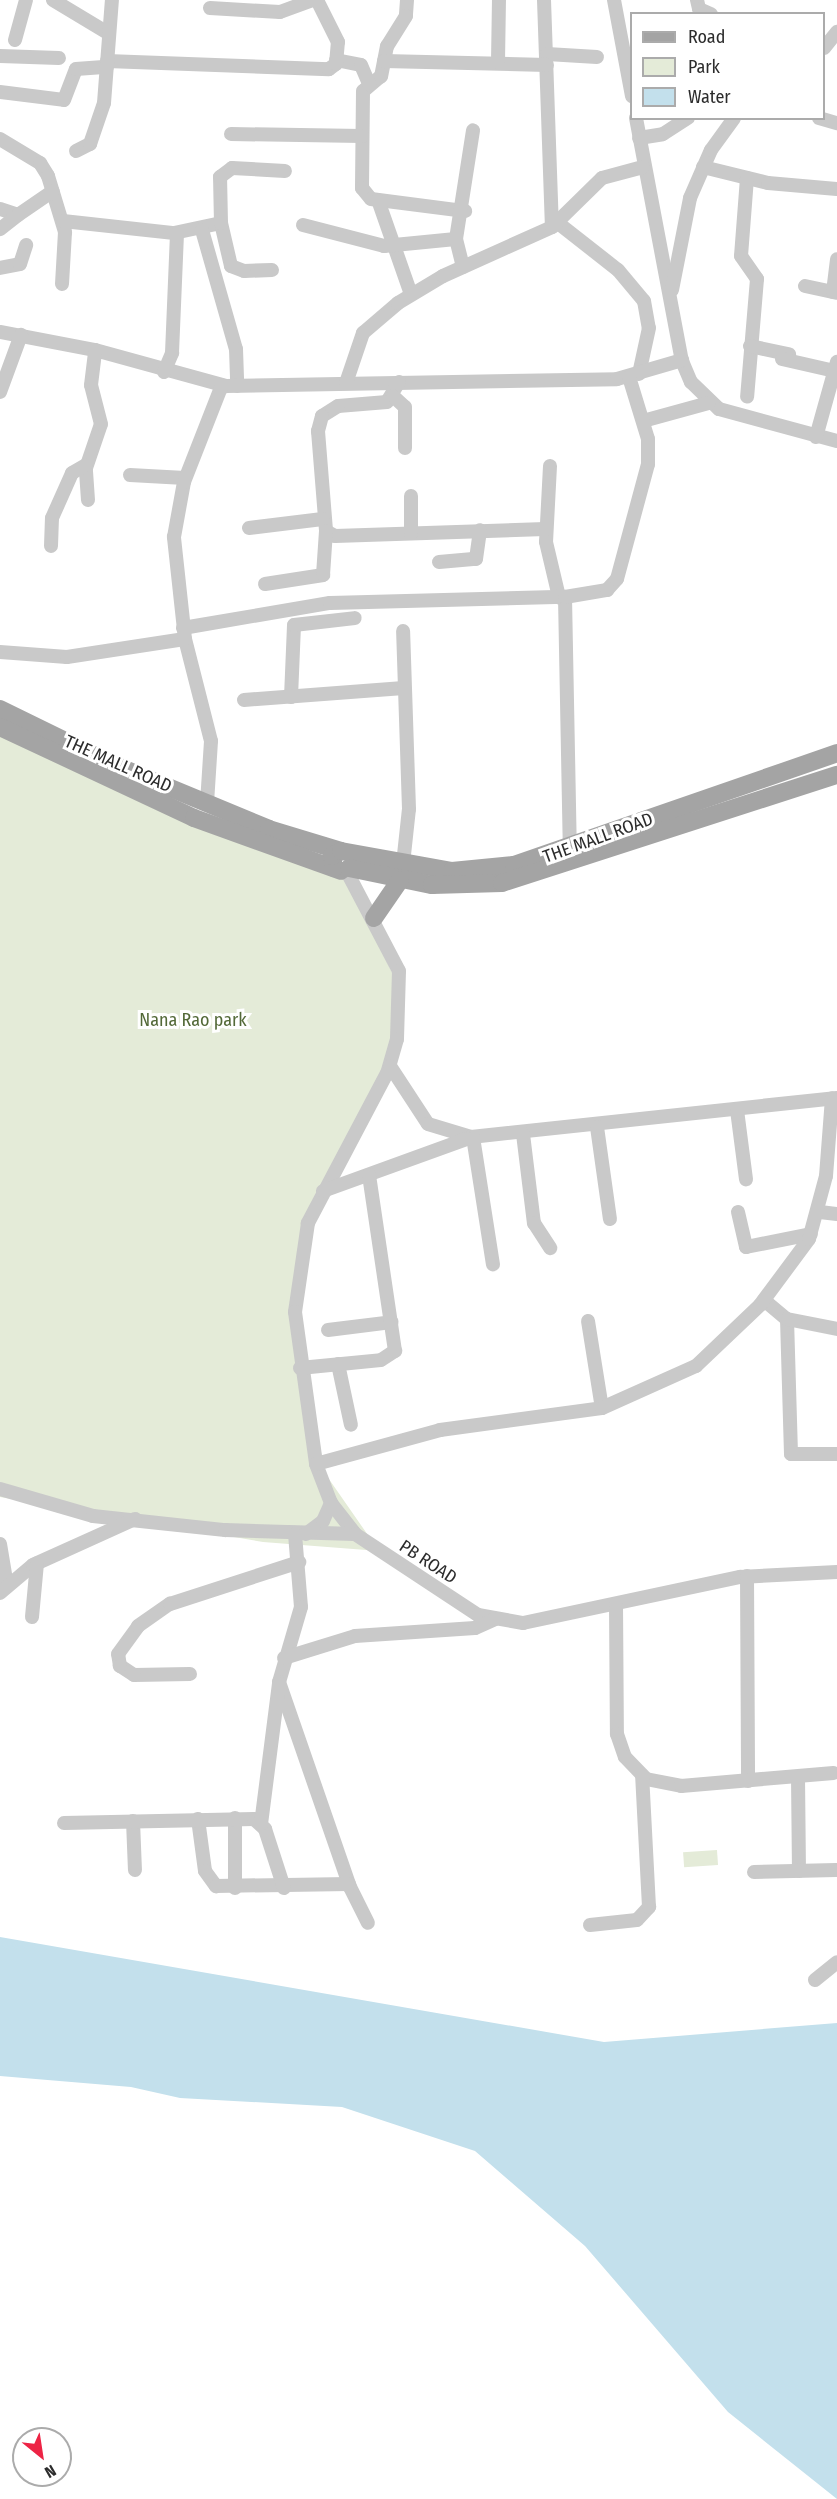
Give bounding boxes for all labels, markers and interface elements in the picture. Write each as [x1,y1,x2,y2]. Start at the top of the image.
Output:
legend [630,12,825,120]
text: Road [688,26,725,48]
text: Park [688,56,720,78]
text: Water [688,86,731,108]
street label: THE MALL ROAD [61,731,175,797]
street label: THE MALL ROAD [540,808,656,868]
park label: Nana Rao park [139,1009,247,1031]
street label: PB ROAD [395,1535,461,1589]
north arrow [12,2427,72,2487]
text: N [41,2461,59,2482]

